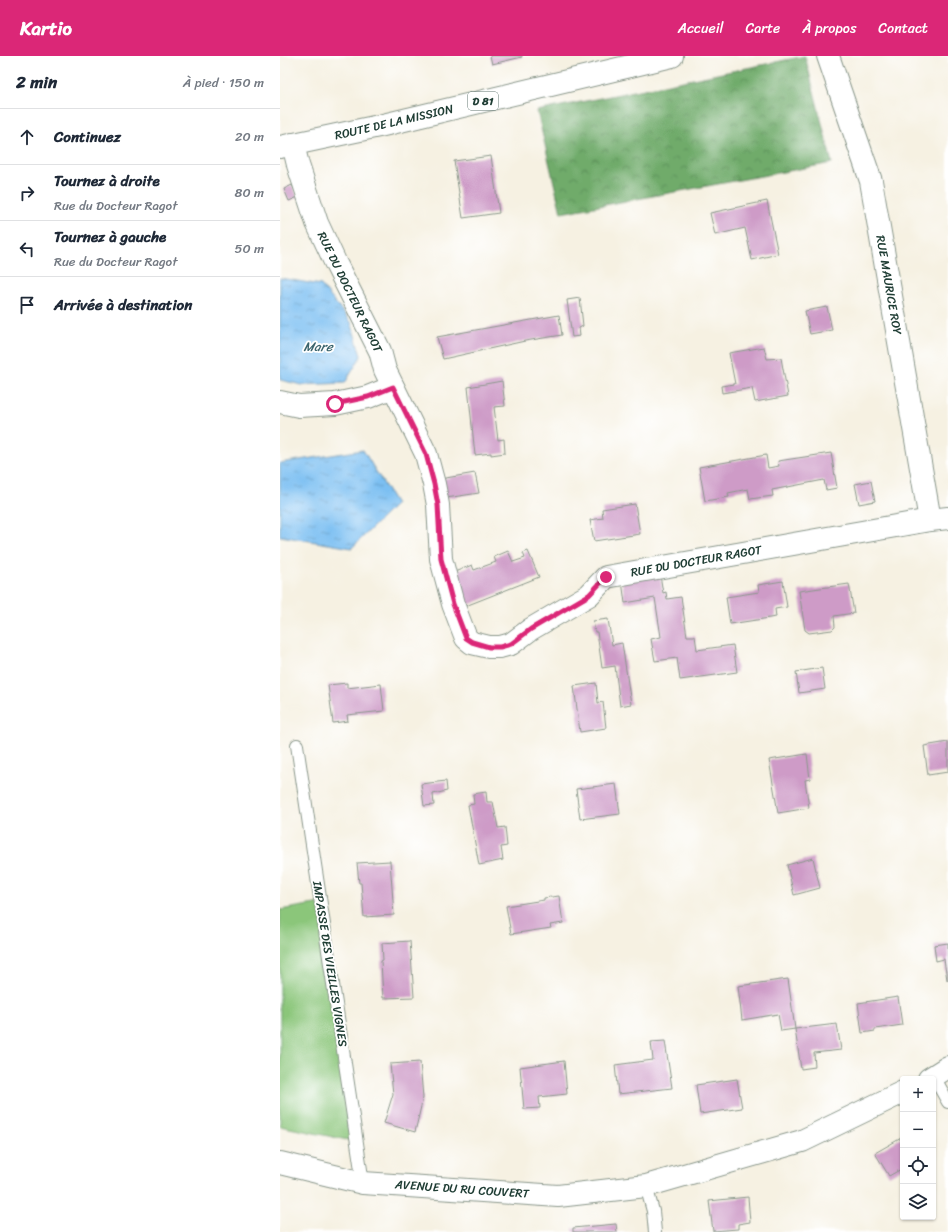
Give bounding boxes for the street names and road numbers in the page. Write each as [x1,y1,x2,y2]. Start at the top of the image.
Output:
road number: D 81 [468,92,498,110]
street label: ROUTE DE LA MISSION [332,98,456,146]
street label: RUE DU DOCTEUR RAGOT [311,228,389,357]
street label: RUE MAURICE ROY [869,233,909,337]
street label: RUE DU DOCTEUR RAGOT [629,538,764,583]
street label: IMPASSE DES VIEILLES VIGNES [306,878,354,1049]
street label: AVENUE DU RU COUVERT [393,1173,530,1205]

